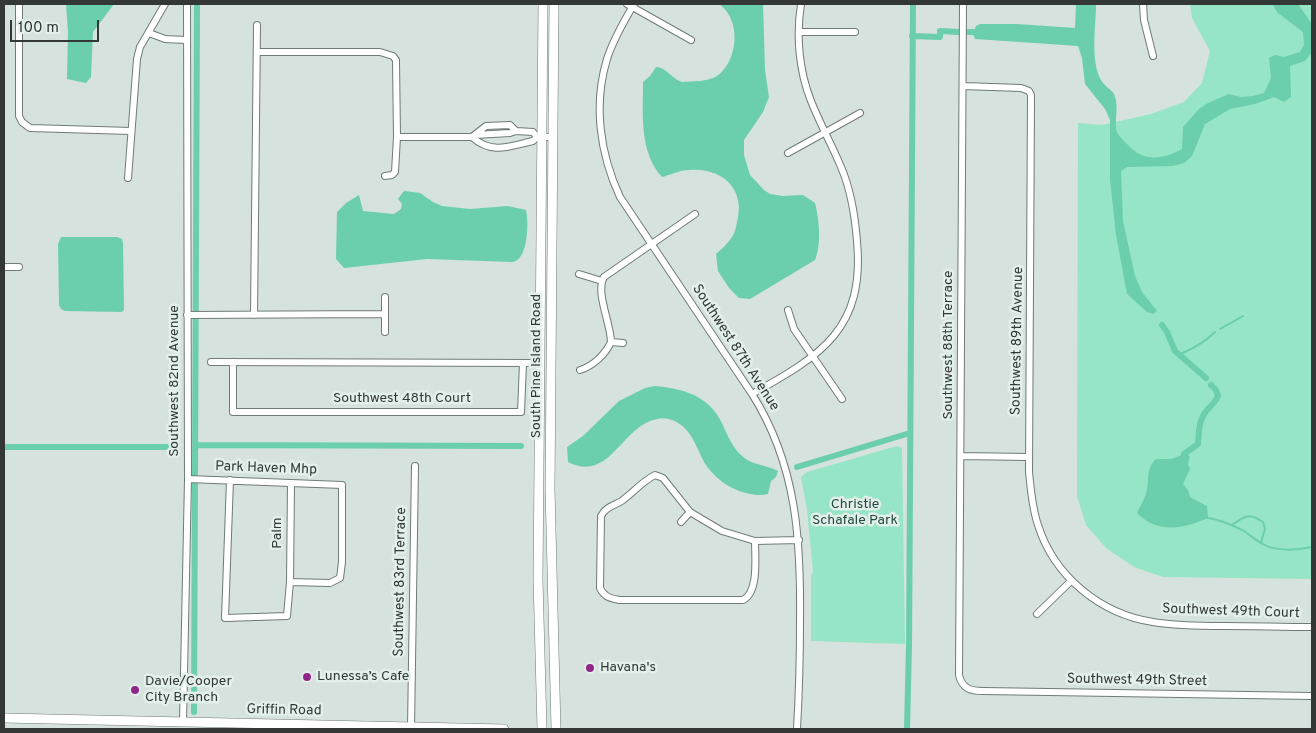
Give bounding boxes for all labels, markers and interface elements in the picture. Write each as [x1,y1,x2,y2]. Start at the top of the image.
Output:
scale bar [12,10,101,42]
text: 100 m [18,19,59,38]
street label: Southwest 89th Avenue [1008,267,1028,415]
street label: Southwest 88th Terrace [941,270,957,420]
street label: Southwest 87th Avenue [688,282,782,414]
street label: South Pine Island Road [529,294,545,438]
street label: Southwest 82nd Avenue [167,305,183,457]
street label: Southwest 48th Court [333,391,471,407]
street label: Park Haven Mhp [215,459,317,479]
park label: Christie Schafale Park [812,497,898,530]
street label: Southwest 83rd Terrace [391,507,411,657]
street label: Palm [270,517,286,549]
street label: Southwest 49th Court [1162,601,1300,623]
place label: Havana's [600,660,656,676]
marker: Havana's [584,662,596,674]
place label: Lunessa’s Cafe [317,669,409,685]
marker: Lunessa’s Cafe [301,671,313,683]
street label: Southwest 49th Street [1067,671,1207,691]
place label: Davie/Cooper City Branch [145,674,232,706]
marker: Davie/Cooper City Branch [129,684,141,696]
street label: Griffin Road [246,702,322,720]

